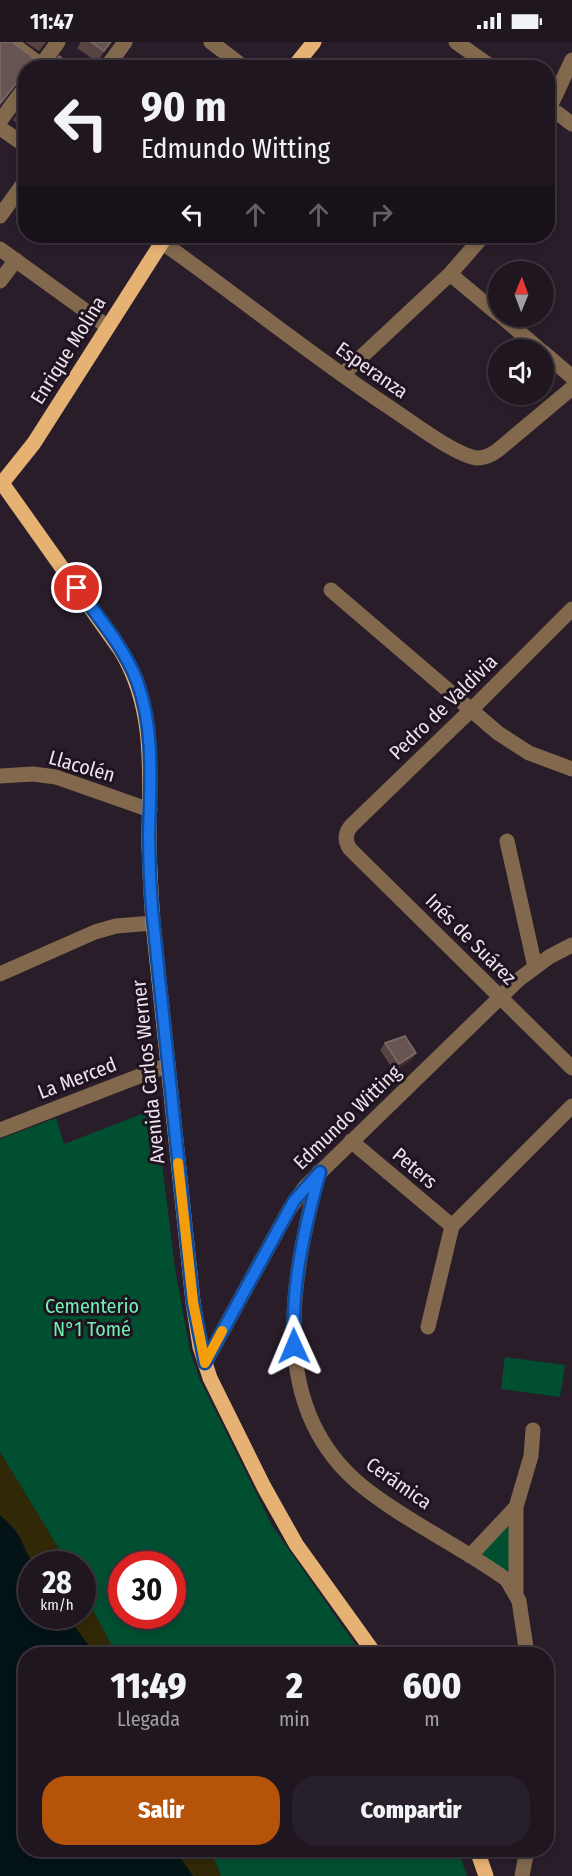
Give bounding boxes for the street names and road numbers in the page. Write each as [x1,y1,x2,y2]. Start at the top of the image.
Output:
street label: Enrique Molina [25,292,111,408]
street label: Esperanza [331,337,413,403]
street label: Pedro de Valdivia [384,649,502,765]
street label: Llacolén [46,745,118,787]
street label: Inés de Suárez [421,889,521,989]
street label: Avenida Carlos Werner [126,979,170,1165]
street label: La Merced [34,1052,120,1104]
street label: Edmundo Witting [288,1059,406,1174]
street label: Peters [388,1142,442,1194]
street label: Cerámica [362,1452,436,1514]

